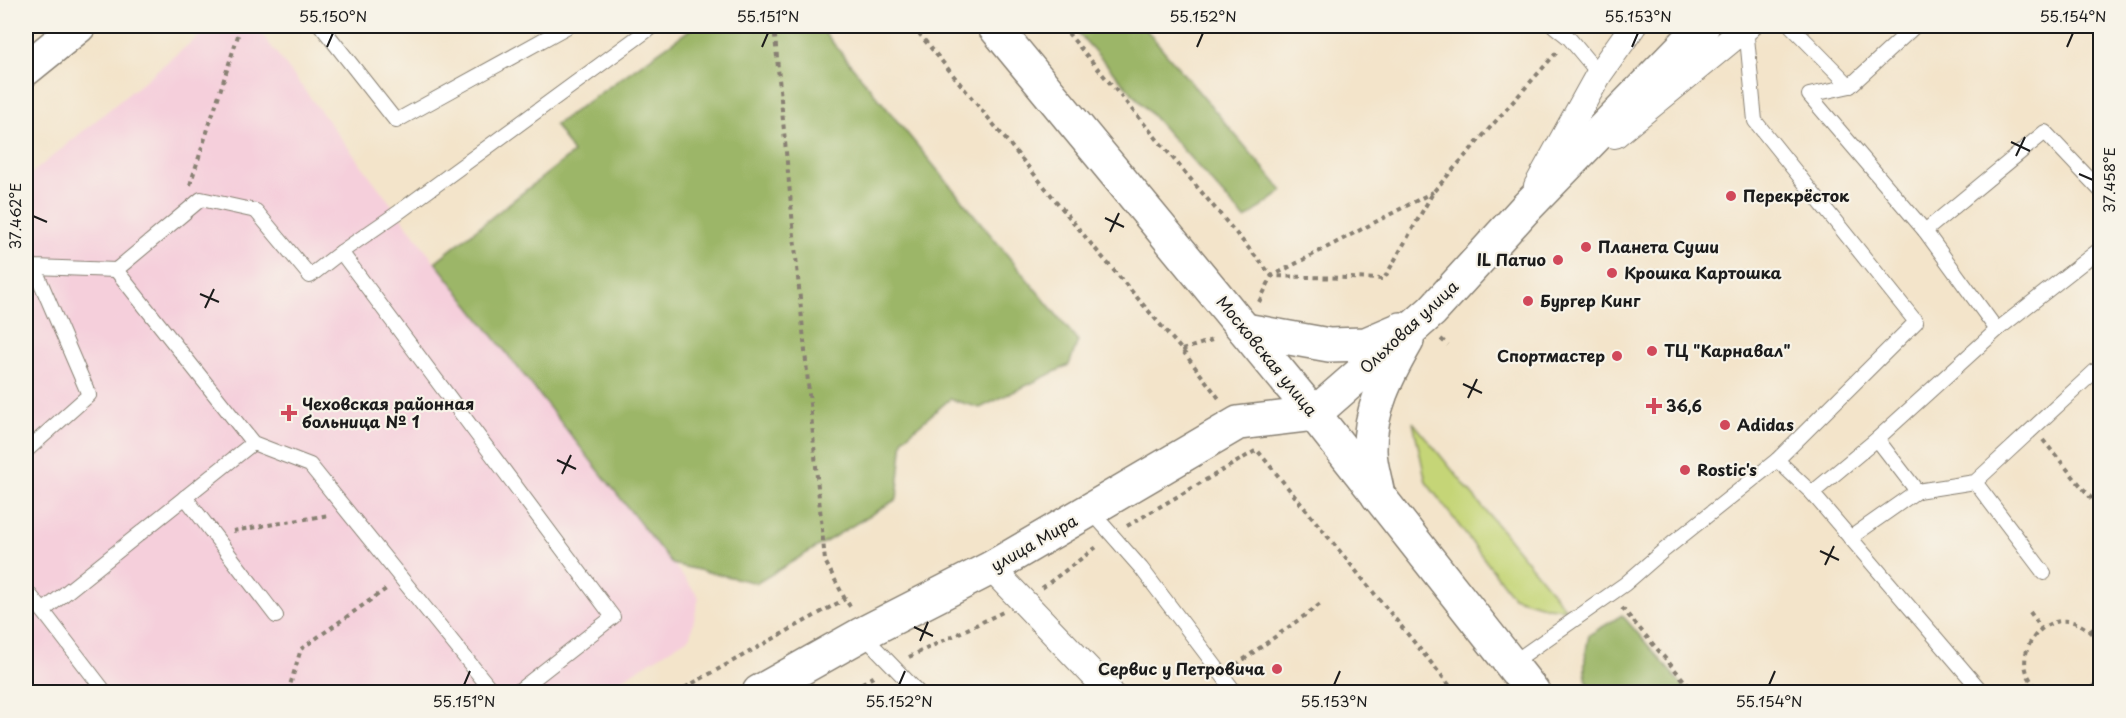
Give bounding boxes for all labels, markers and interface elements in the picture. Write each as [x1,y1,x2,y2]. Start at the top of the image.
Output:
text: 55.150°N [299,4,367,27]
text: 55.151°N [736,4,800,27]
text: 55.152°N [1169,4,1237,27]
text: 55.153°N [1604,4,1672,27]
text: 55.154°N [2039,4,2107,27]
text: 37.458°E [2097,147,2120,213]
text: 37.462°E [3,183,26,249]
place label: Перекрёсток [1743,183,1850,207]
marker: Перекрёсток [1724,189,1738,203]
place label: Планета Суши [1598,234,1719,258]
marker: Планета Суши [1579,240,1593,254]
place label: IL Патио [1477,247,1546,271]
marker: IL Патио [1551,253,1565,267]
place label: Крошка Картошка [1624,260,1782,284]
marker: Крошка Картошка [1605,266,1619,280]
street label: Ольховая улица [1354,274,1463,378]
place label: Бургер Кинг [1540,288,1641,312]
street label: Московская улица [1212,290,1324,421]
marker: Бургер Кинг [1521,294,1535,308]
place label: ТЦ "Карнавал" [1664,338,1791,362]
place label: Спортмастер [1497,343,1605,367]
marker: ТЦ "Карнавал" [1645,344,1659,358]
marker: Спортмастер [1610,349,1624,363]
place label: Чеховская районная больница № 1 [302,391,474,433]
place label: 36,6 [1666,393,1702,417]
marker: 36,6 [1647,399,1661,413]
marker: Чеховская районная больница № 1 [280,404,298,422]
place label: Adidas [1737,412,1794,436]
marker: Adidas [1718,418,1732,432]
place label: Rostic's [1697,457,1757,481]
marker: Rostic's [1678,463,1692,477]
street label: улица Мира [986,508,1081,577]
place label: Сервис у Петровича [1098,656,1265,680]
marker: Сервис у Петровича [1270,662,1284,676]
text: 55.151°N [432,689,496,712]
text: 55.152°N [865,689,933,712]
text: 55.153°N [1300,689,1368,712]
text: 55.154°N [1735,689,1803,712]

